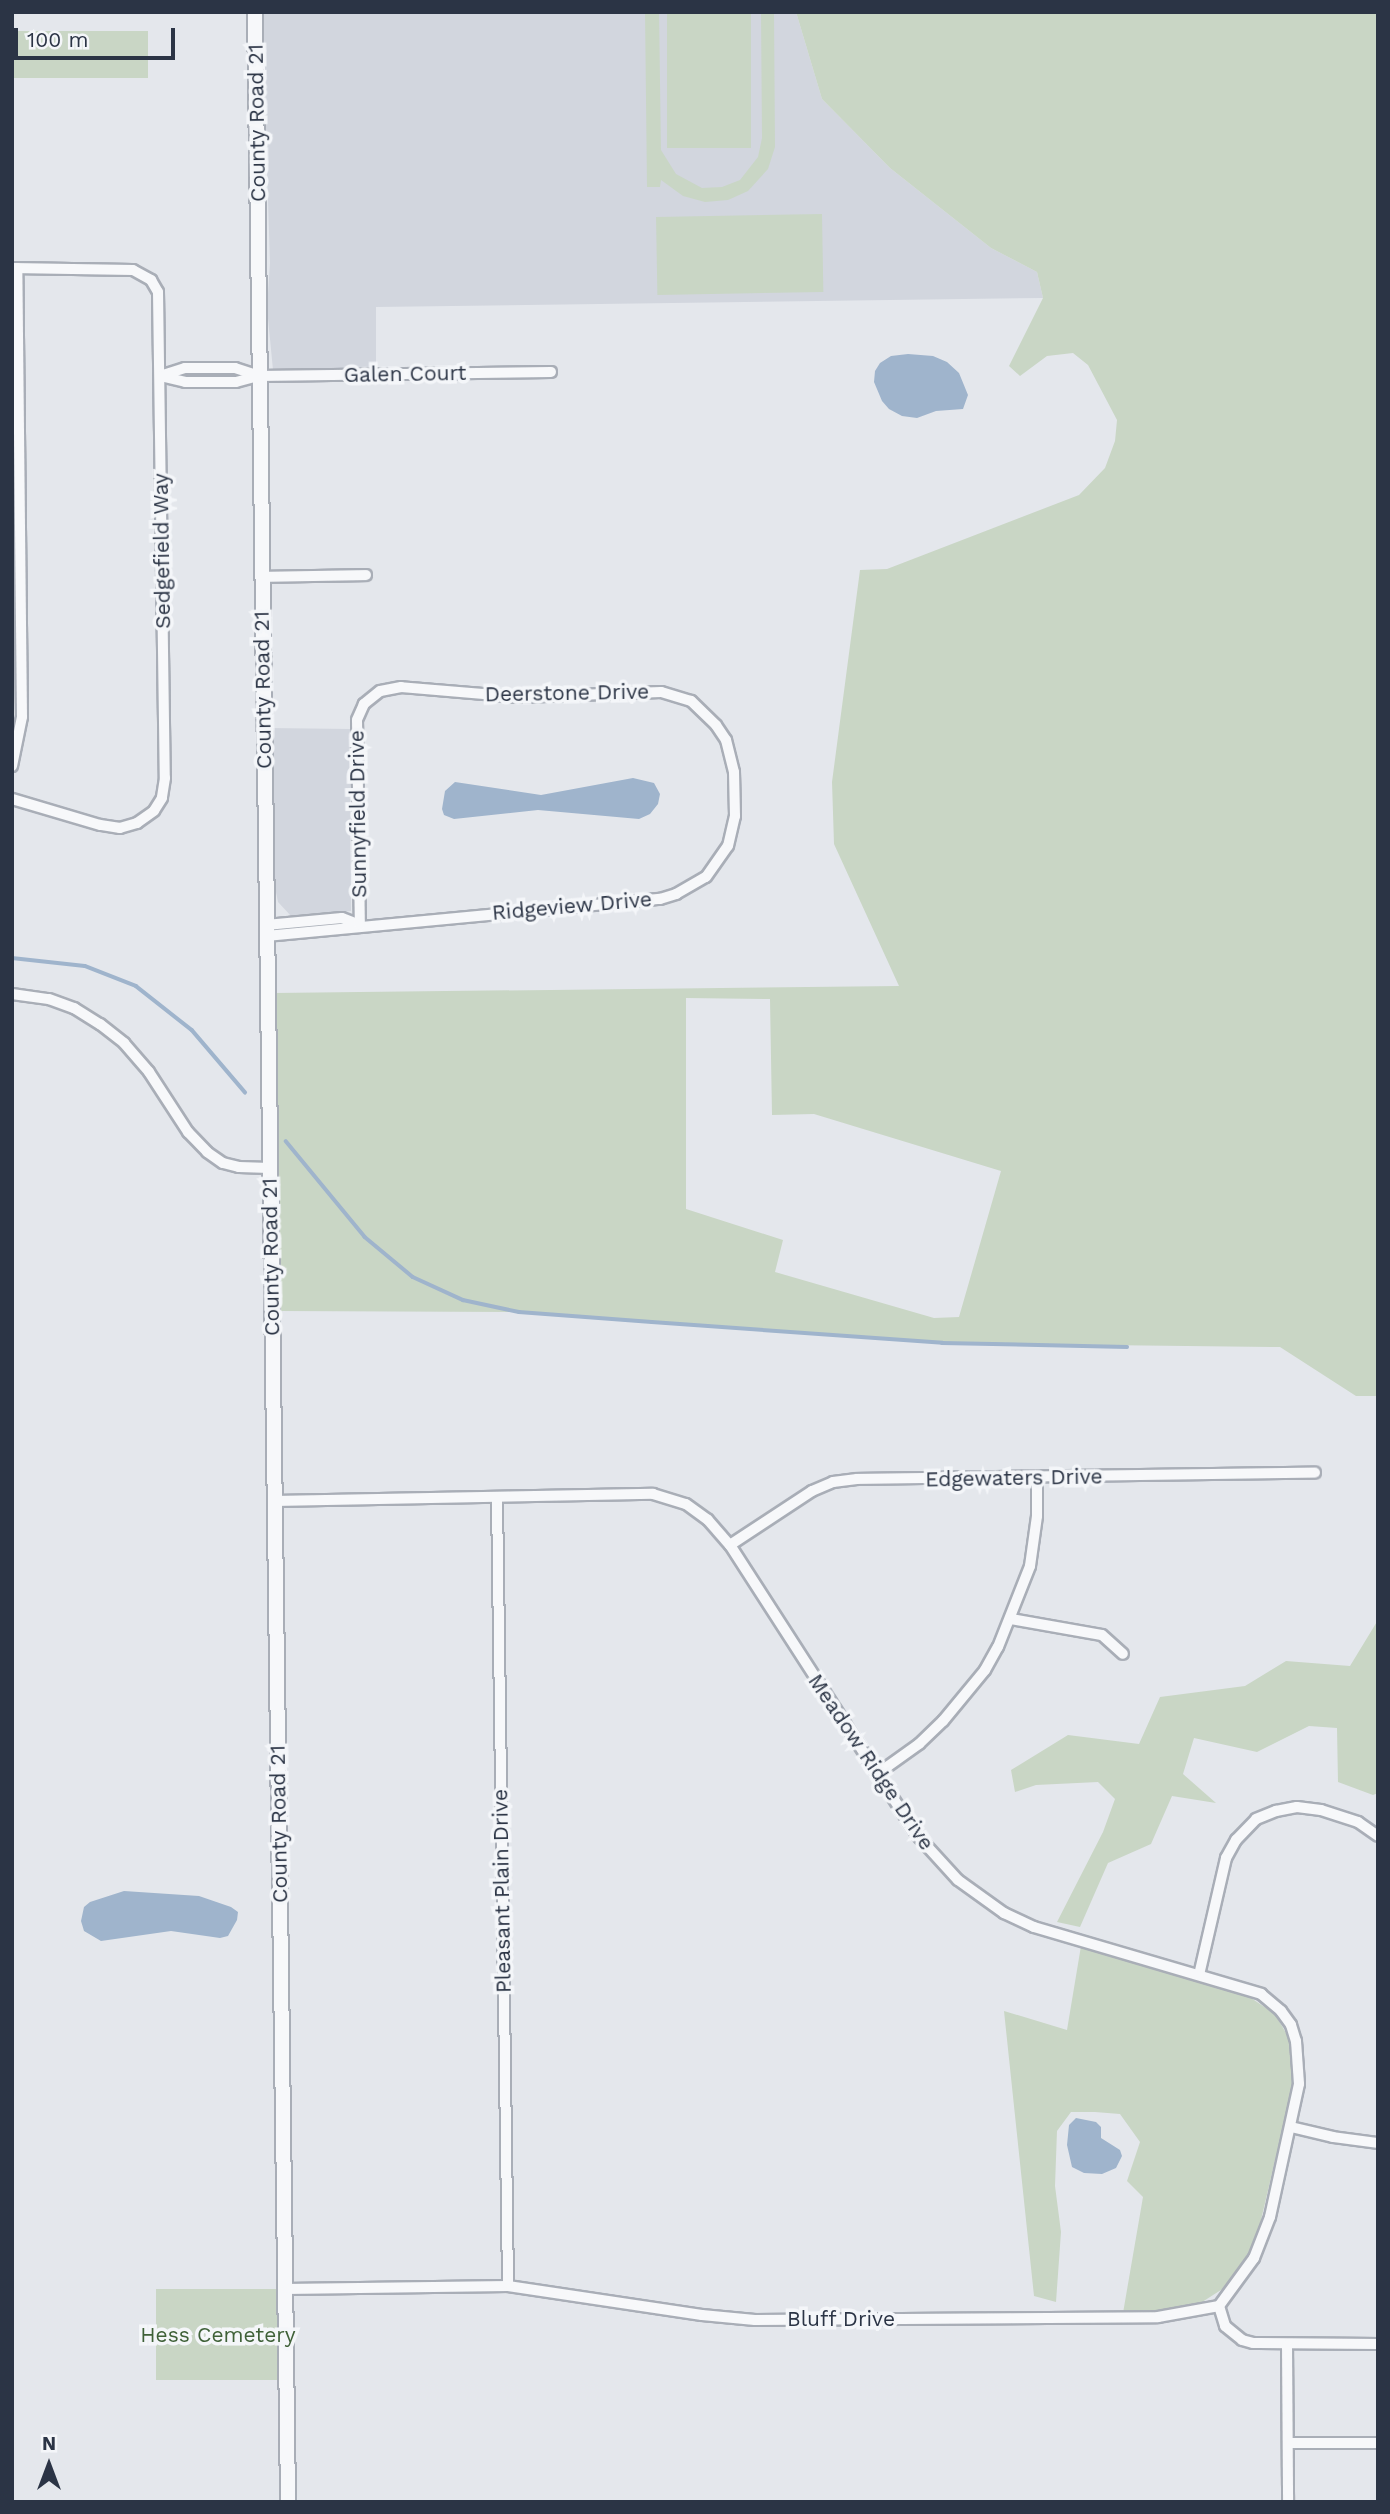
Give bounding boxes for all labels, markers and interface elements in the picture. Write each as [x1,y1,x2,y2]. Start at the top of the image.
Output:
scale bar [18,14,178,58]
text: 100 m [27,27,89,52]
street label: County Road 21 [243,44,271,202]
street label: Galen Court [344,360,466,388]
street label: Sedgefield Way [148,473,176,629]
street label: County Road 21 [249,611,277,769]
street label: Deerstone Drive [485,679,649,707]
street label: Sunnyfield Drive [344,730,372,898]
street label: Ridgeview Drive [491,886,653,926]
street label: County Road 21 [257,1178,285,1336]
street label: Edgewaters Drive [925,1464,1103,1492]
street label: Meadow Ridge Drive [803,1669,939,1855]
street label: County Road 21 [265,1745,293,1903]
street label: Pleasant Plain Drive [488,1789,516,1993]
street label: Bluff Drive [787,2306,895,2332]
park label: Hess Cemetery [140,2322,296,2348]
north arrow [14,2430,84,2500]
text: N [42,2432,56,2455]

